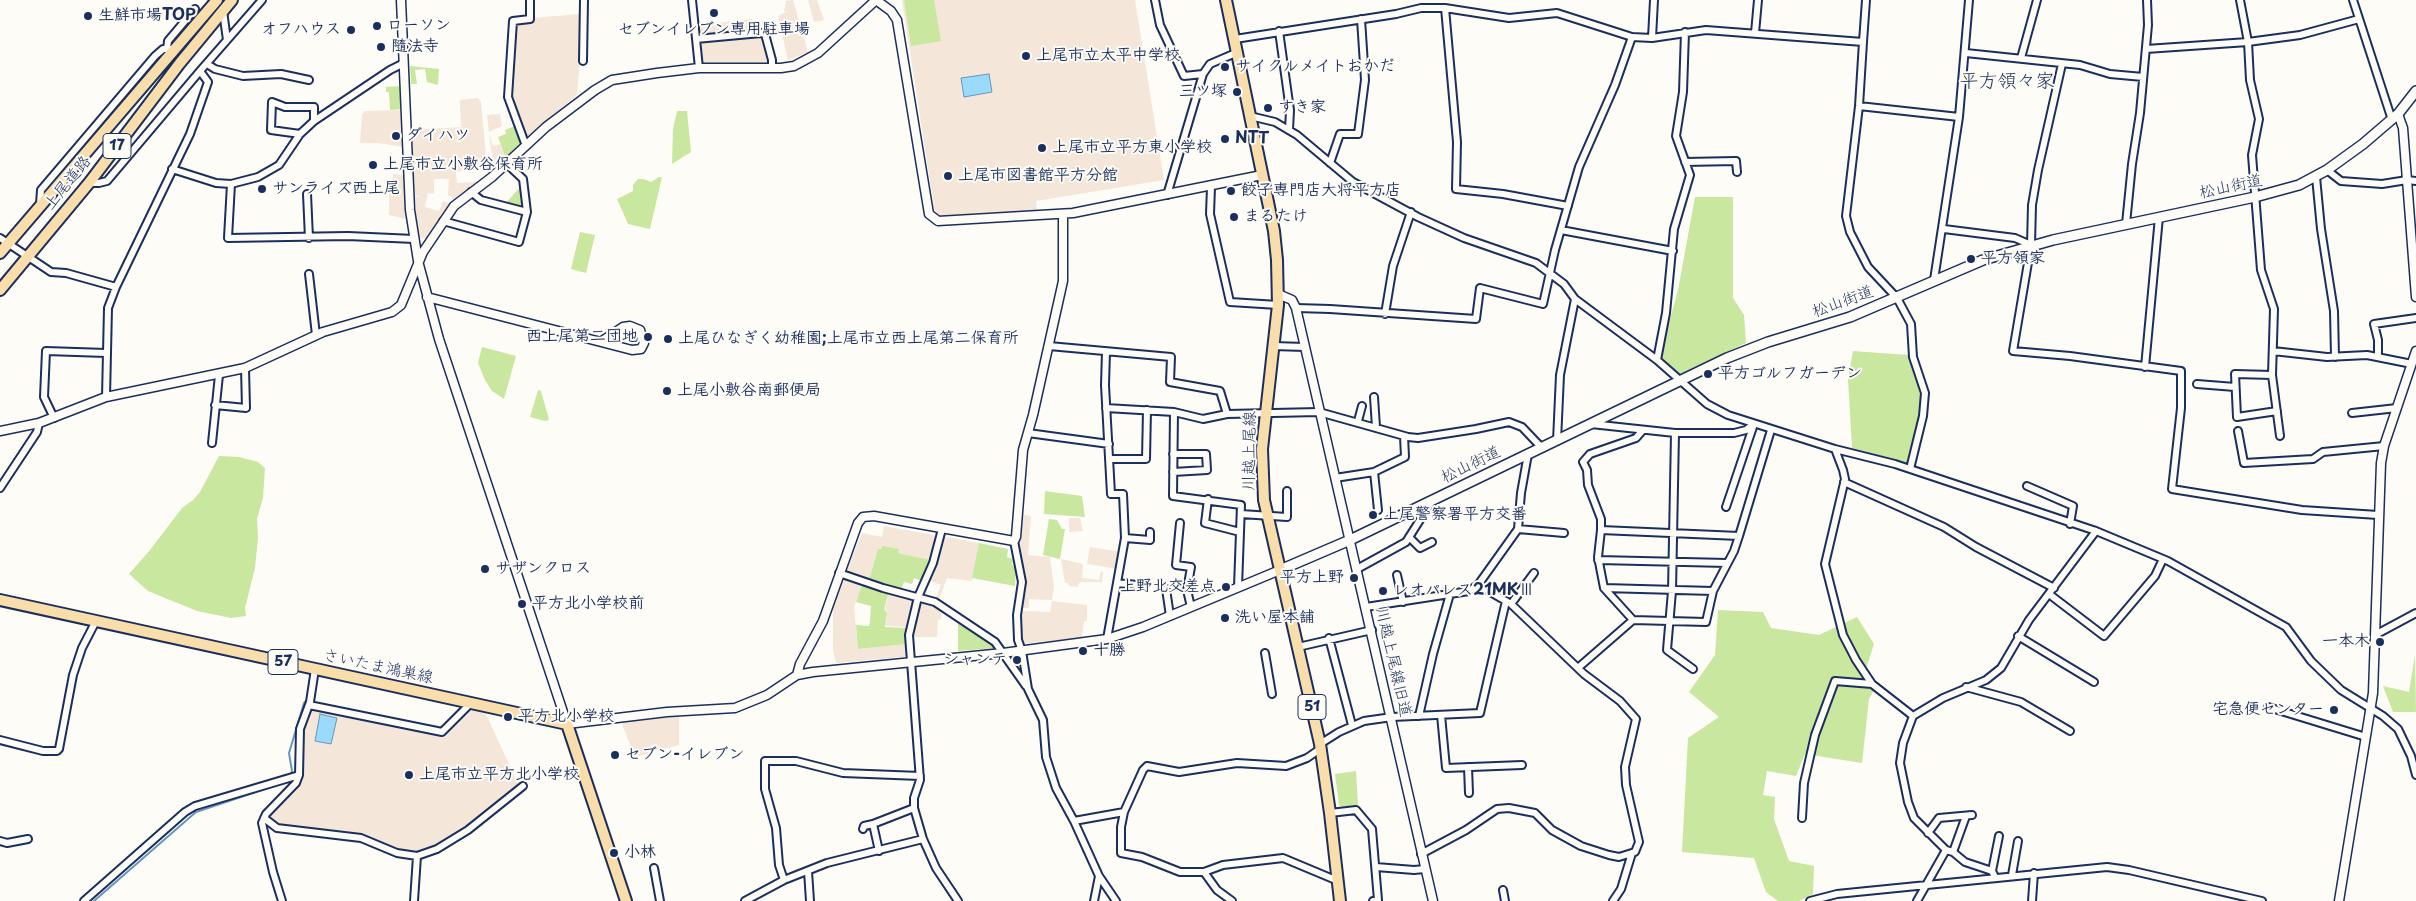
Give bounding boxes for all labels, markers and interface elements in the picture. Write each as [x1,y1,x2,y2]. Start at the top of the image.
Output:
place label: 生鮮市場TOP [98,6,196,26]
marker: セブンイレブン専用駐車場 [708,7,720,19]
marker: 生鮮市場TOP [82,10,94,22]
place label: ローソン [387,16,451,36]
place label: オフハウス [261,20,341,40]
marker: ローソン [371,20,383,32]
place label: セブンイレブン専用駐車場 [618,20,810,40]
marker: オフハウス [345,24,357,36]
place label: 隨法寺 [391,37,439,57]
marker: 隨法寺 [375,41,387,53]
place label: 上尾市立太平中学校 [1036,46,1180,66]
marker: 上尾市立太平中学校 [1020,50,1032,62]
place label: サイクルメイトおかだ [1235,57,1395,77]
marker: サイクルメイトおかだ [1219,61,1231,73]
district label: 平方領々家 [1960,71,2054,93]
place label: 三ツ塚 [1179,82,1227,102]
marker: 三ツ塚 [1231,86,1243,98]
place label: すき家 [1278,98,1326,118]
marker: すき家 [1262,102,1274,114]
place label: ダイハツ [406,126,470,146]
place label: NTT [1235,129,1269,149]
marker: ダイハツ [390,130,402,142]
marker: NTT [1219,133,1231,145]
road number: 17 [103,134,131,158]
place label: 上尾市立平方東小学校 [1052,138,1212,158]
marker: 上尾市立平方東小学校 [1036,142,1048,154]
street label: 上尾道路 [40,152,96,214]
place label: 上尾市立小敷谷保育所 [383,155,543,175]
marker: 上尾市立小敷谷保育所 [367,159,379,171]
place label: 上尾市図書館平方分館 [958,166,1118,186]
marker: 上尾市図書館平方分館 [942,170,954,182]
street label: 松山街道 [2198,171,2264,203]
place label: サンライズ西上尾 [272,179,400,199]
place label: 餃子専門店大将平方店 [1241,181,1401,201]
marker: サンライズ西上尾 [256,183,268,195]
marker: 餃子専門店大将平方店 [1225,185,1237,197]
place label: まるたけ [1244,207,1308,227]
marker: まるたけ [1228,211,1240,223]
place label: 平方領家 [1981,249,2045,269]
marker: 平方領家 [1965,253,1977,265]
street label: 松山街道 [1810,282,1876,322]
place label: 西上尾第二団地 [526,327,638,347]
place label: 上尾ひなぎく幼稚園;上尾市立西上尾第二保育所 [678,329,1019,349]
marker: 西上尾第二団地 [642,331,654,343]
marker: 上尾ひなぎく幼稚園;上尾市立西上尾第二保育所 [662,333,674,345]
place label: 平方ゴルフガーデン [1718,364,1862,384]
marker: 平方ゴルフガーデン [1702,368,1714,380]
place label: 上尾小敷谷南郵便局 [677,381,821,401]
marker: 上尾小敷谷南郵便局 [661,385,673,397]
street label: 川越上尾線 [1240,411,1260,491]
street label: 松山街道 [1438,442,1504,488]
place label: 上尾警察署平方交番 [1383,505,1527,525]
marker: 上尾警察署平方交番 [1367,509,1379,521]
place label: サザンクロス [495,559,591,579]
marker: サザンクロス [479,563,491,575]
place label: 平方上野 [1280,568,1344,588]
marker: 平方上野 [1348,572,1360,584]
place label: 上野北交差点 [1120,577,1216,597]
marker: 上野北交差点 [1220,581,1232,593]
place label: レオパレス21MKⅢ [1393,581,1535,601]
marker: レオパレス21MKⅢ [1377,585,1389,597]
place label: 平方北小学校前 [532,594,644,614]
marker: 平方北小学校前 [516,598,528,610]
street label: 川越上尾線旧道 [1371,605,1415,719]
place label: 洗い屋本舗 [1235,608,1315,628]
marker: 洗い屋本舗 [1219,612,1231,624]
place label: 一本木 [2322,632,2370,652]
marker: 一本木 [2374,636,2386,648]
place label: 十勝 [1093,641,1125,661]
marker: 十勝 [1077,645,1089,657]
street label: さいたま鴻巣線 [321,646,435,688]
road number: 57 [268,650,298,674]
place label: シャンテ [943,650,1007,670]
marker: シャンテ [1011,654,1023,666]
road number: 51 [1298,694,1326,720]
place label: 宅急便センター [2212,700,2324,720]
marker: 宅急便センター [2328,704,2340,716]
place label: 平方北小学校 [518,707,614,727]
marker: 平方北小学校 [502,711,514,723]
place label: セブン-イレブン [625,745,744,765]
marker: セブン-イレブン [609,749,621,761]
place label: 上尾市立平方北小学校 [419,765,579,785]
marker: 上尾市立平方北小学校 [403,769,415,781]
place label: 小林 [624,843,656,863]
marker: 小林 [608,847,620,859]

